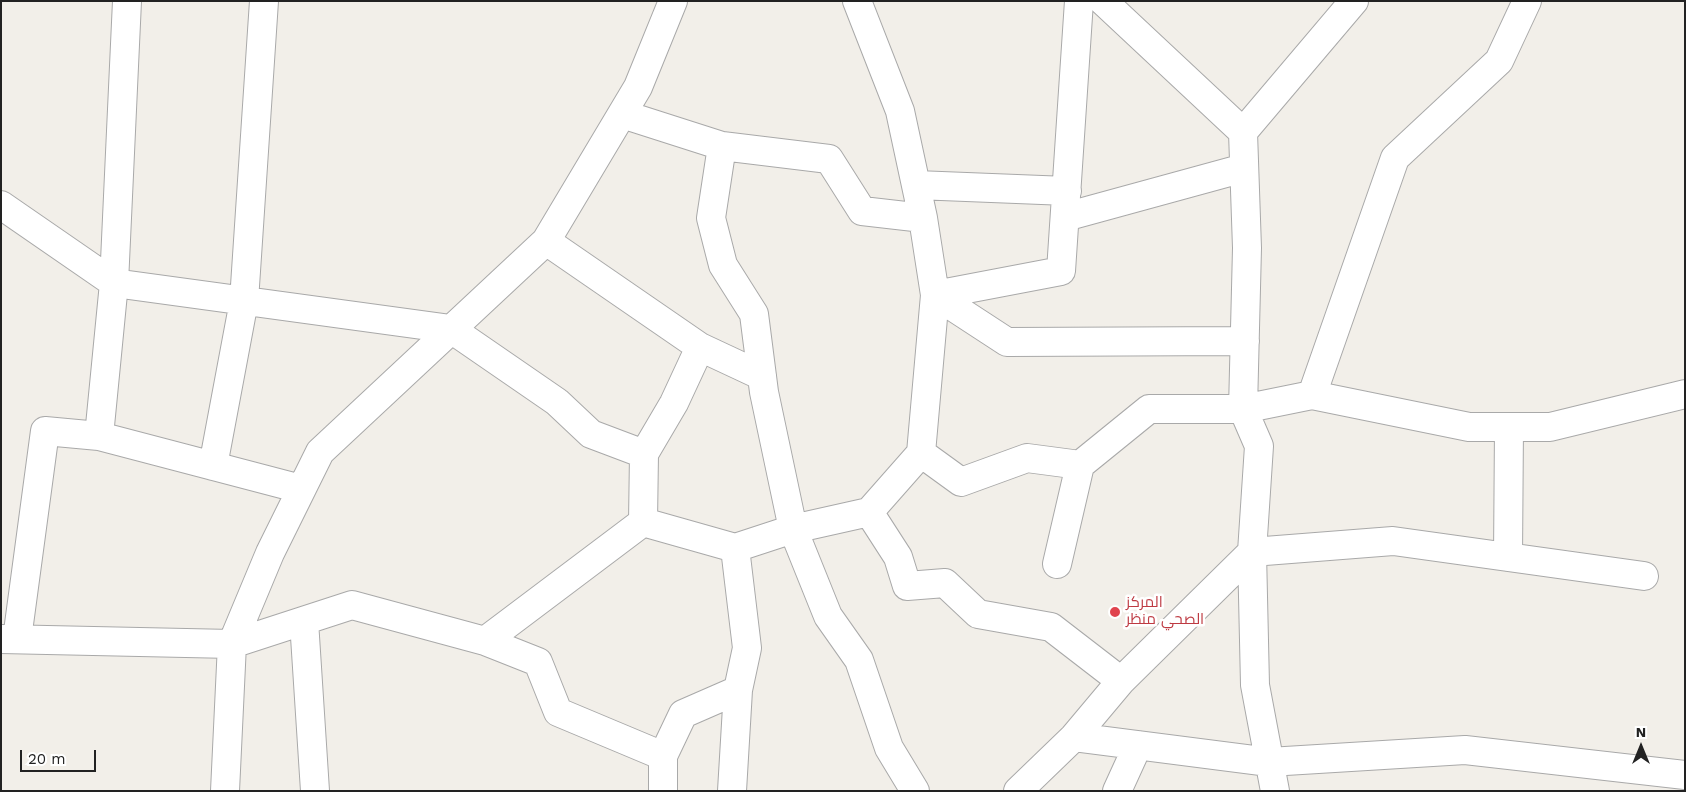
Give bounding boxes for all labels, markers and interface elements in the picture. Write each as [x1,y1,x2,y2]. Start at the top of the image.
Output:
place label: المركز الصحي منظر [1126,594,1204,629]
marker: المركز الصحي منظر [1108,605,1122,619]
north arrow [1616,722,1666,772]
text: N [1636,724,1646,740]
scale bar [22,740,99,772]
text: 20 m [28,750,66,768]

